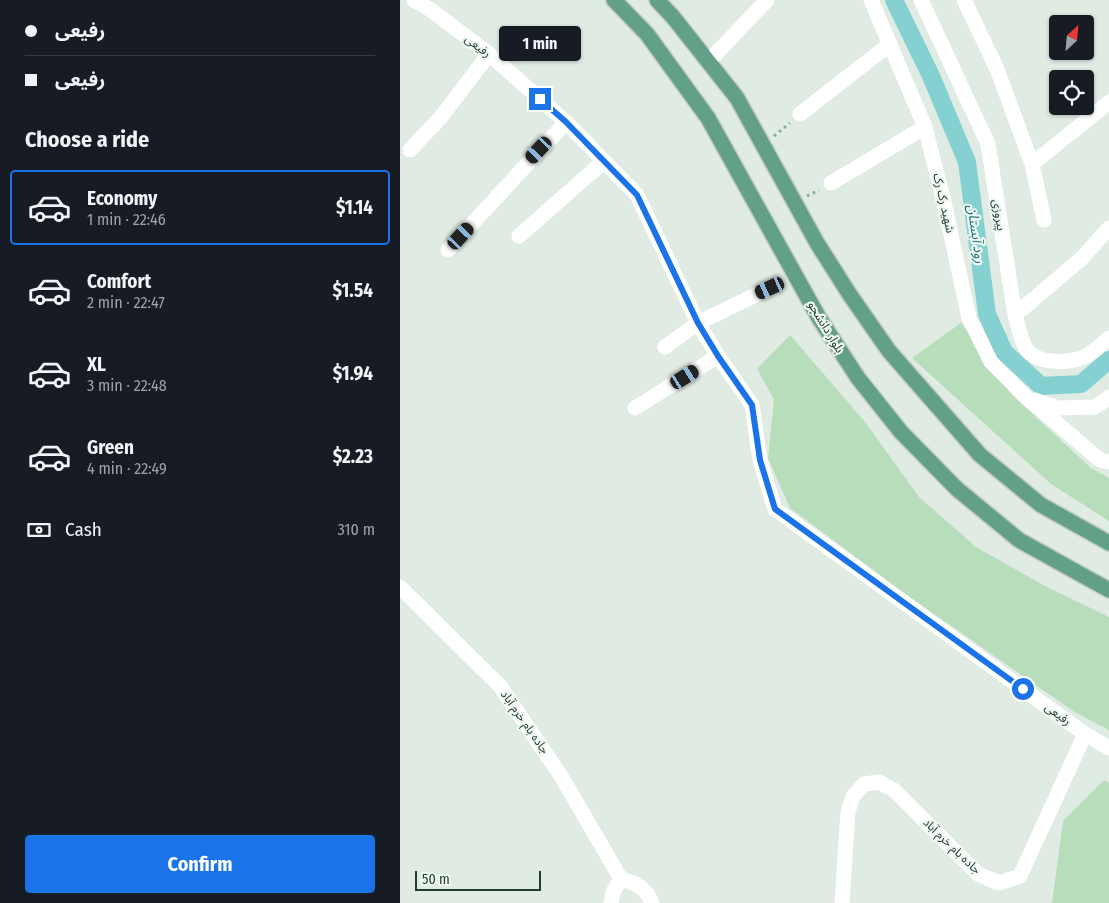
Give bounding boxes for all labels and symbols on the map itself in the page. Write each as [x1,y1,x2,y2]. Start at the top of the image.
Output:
north arrow [1049,15,1094,60]
callout: 1 min [499,27,581,62]
street label: رفیعی [462,32,494,60]
route end [529,88,551,110]
car [523,134,554,166]
street label: شهید رک رک [930,172,958,234]
street label: پیروزی [989,198,1008,232]
water label: رود آبستان [963,204,989,264]
car [445,220,476,252]
car [753,275,786,301]
street label: بلوار دانشجو [805,299,847,355]
car [668,363,701,391]
route start [1012,678,1034,700]
street label: جاده بام خرم آباد [496,687,552,758]
street label: رفیعی [1042,700,1074,728]
street label: جاده بام خرم آباد [919,815,984,878]
scale bar [415,868,541,891]

